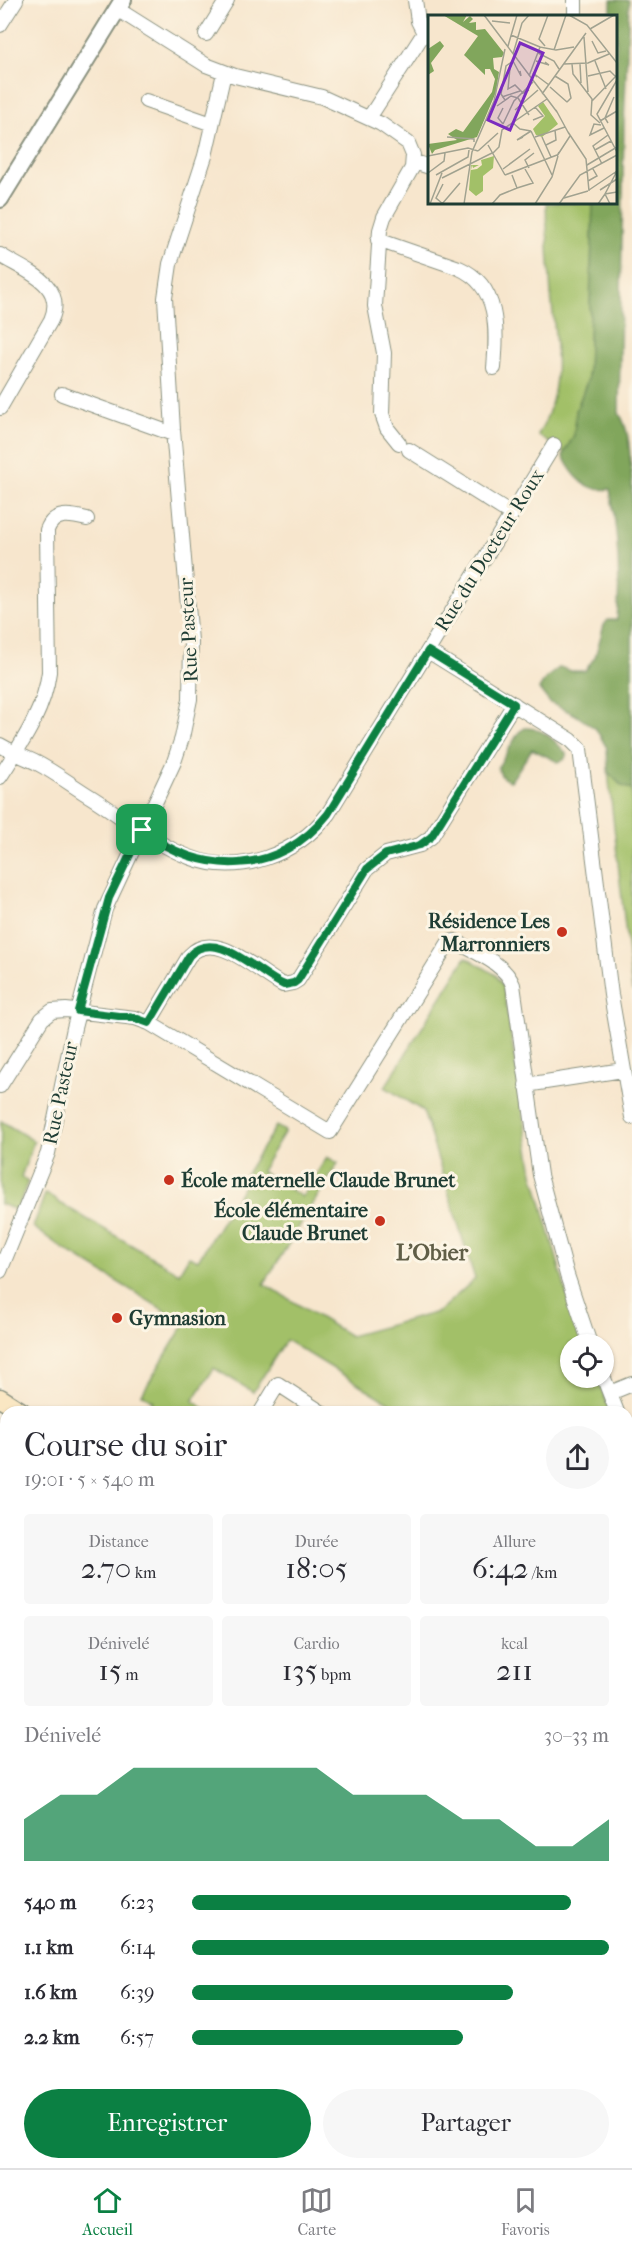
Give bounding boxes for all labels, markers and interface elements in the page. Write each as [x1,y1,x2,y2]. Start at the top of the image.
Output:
inset map [428,15,617,204]
street label: Rue du Docteur Roux [430,464,549,636]
street label: Rue Pasteur [174,577,203,683]
pin [116,804,167,855]
icon: arrive [125,813,158,846]
place label: Résidence Les Marronniers [428,910,551,956]
marker: Résidence Les Marronniers [555,925,569,939]
street label: Rue Pasteur [38,1039,83,1147]
place label: École maternelle Claude Brunet [181,1167,456,1192]
marker: École maternelle Claude Brunet [162,1173,176,1187]
place label: École élémentaire Claude Brunet [214,1197,369,1245]
marker: École élémentaire Claude Brunet [373,1214,387,1228]
district label: L'Obier [396,1240,469,1266]
place label: Gymnasion [129,1307,226,1330]
marker: Gymnasion [110,1311,124,1325]
map controls [560,1334,614,1388]
button: locate [560,1334,614,1388]
text: Course du soir [24,1426,227,1465]
button: share [546,1426,609,1489]
text: 19:01 · 5 × 540 m [24,1468,155,1491]
text: Distance [88,1532,149,1551]
text: Durée [295,1532,338,1551]
text: Allure [493,1532,536,1551]
text: 2.70 [81,1551,131,1586]
text: 18:05 [285,1551,348,1586]
text: 6:42 [472,1551,528,1586]
text: km [131,1563,156,1582]
text: /km [528,1563,557,1582]
text: Dénivelé [88,1634,149,1653]
text: Cardio [293,1634,340,1653]
text: kcal [501,1634,528,1653]
text: 15 [98,1653,122,1688]
text: 135 [282,1653,318,1688]
text: 211 [496,1653,533,1688]
text: m [122,1665,139,1684]
text: bpm [318,1665,351,1684]
text: Dénivelé [24,1724,101,1747]
text: 30–33 m [544,1724,609,1747]
text: 540 m [24,1891,76,1914]
text: 6:23 [120,1891,154,1914]
text: 1.1 km [24,1936,73,1959]
text: 6:14 [120,1936,155,1959]
text: 1.6 km [24,1981,77,2004]
text: 6:39 [120,1981,154,2004]
text: 2.2 km [24,2026,80,2049]
text: 6:57 [120,2026,154,2049]
button: Enregistrer [24,2089,311,2158]
button: Partager [323,2089,609,2158]
tab: Accueil [82,2184,133,2239]
tab: Carte [298,2184,336,2239]
tab: Favoris [501,2184,550,2239]

